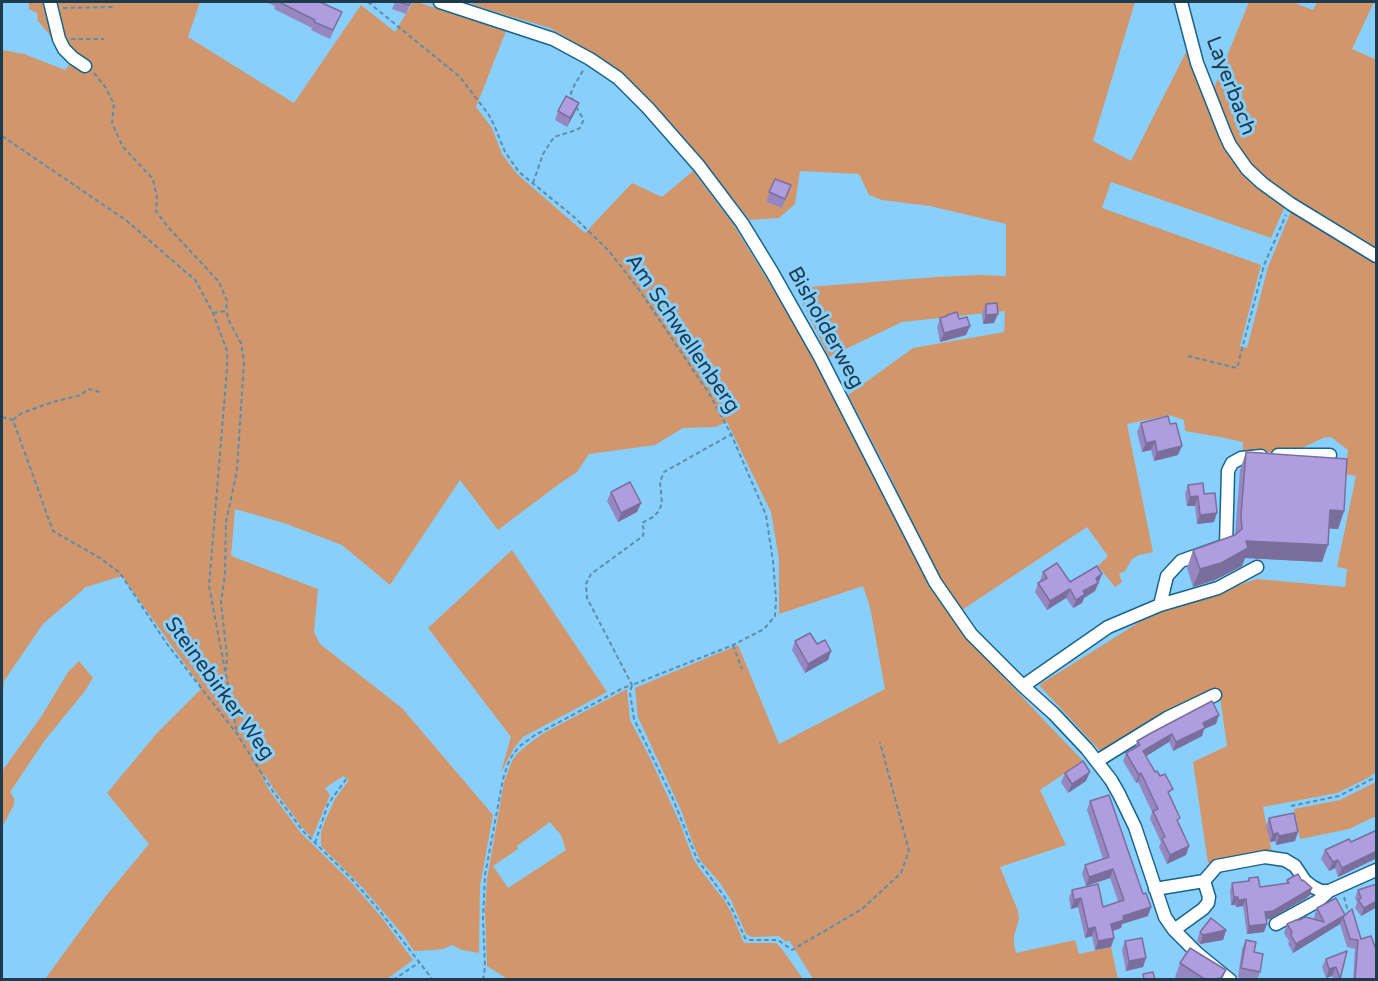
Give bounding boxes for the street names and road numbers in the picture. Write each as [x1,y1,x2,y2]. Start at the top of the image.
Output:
street label: Layerbach [1200,33,1260,139]
street label: Am Schwellenberg [619,250,745,418]
street label: Bisholderweg [781,263,869,393]
street label: Steinebirker Weg [159,613,279,765]

